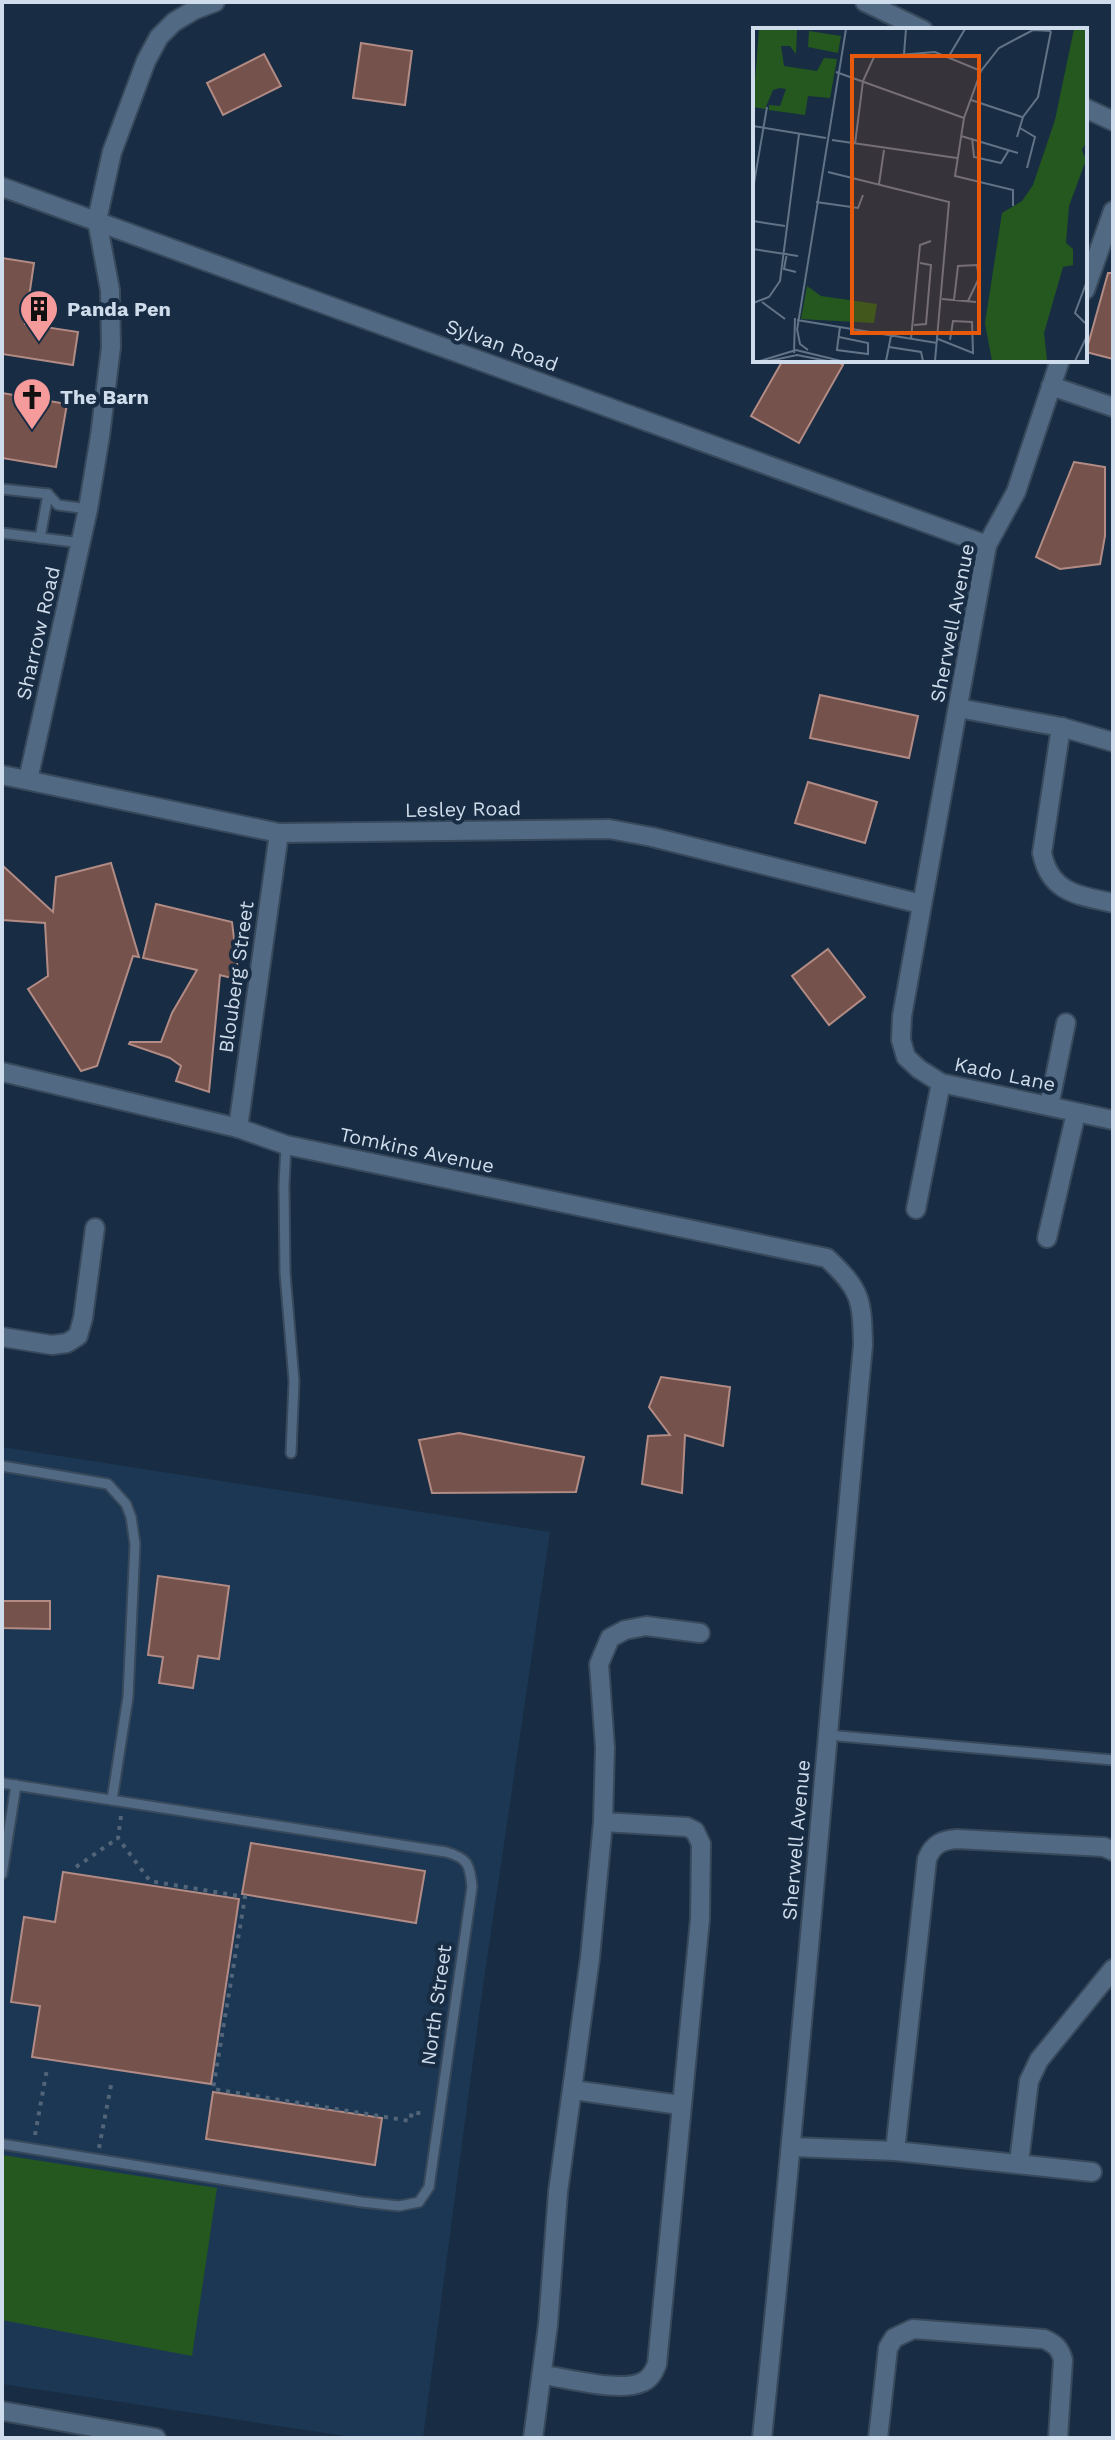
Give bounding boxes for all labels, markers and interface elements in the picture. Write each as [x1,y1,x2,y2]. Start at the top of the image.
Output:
inset map [753,28,1087,362]
building icon: Panda Pen [18,288,60,343]
place label: Panda Pen [67,297,171,321]
street label: Sylvan Road [443,314,561,376]
church icon: The Barn [11,376,53,431]
place label: The Barn [60,385,149,409]
street label: Sherwell Avenue [925,542,979,704]
street label: Sharrow Road [11,564,65,702]
street label: Lesley Road [405,796,521,822]
street label: Blouberg Street [213,899,259,1054]
street label: Kado Lane [952,1052,1058,1096]
street label: Tomkins Avenue [338,1122,496,1178]
street label: Sherwell Avenue [777,1759,815,1921]
street label: North Street [416,1942,456,2067]

